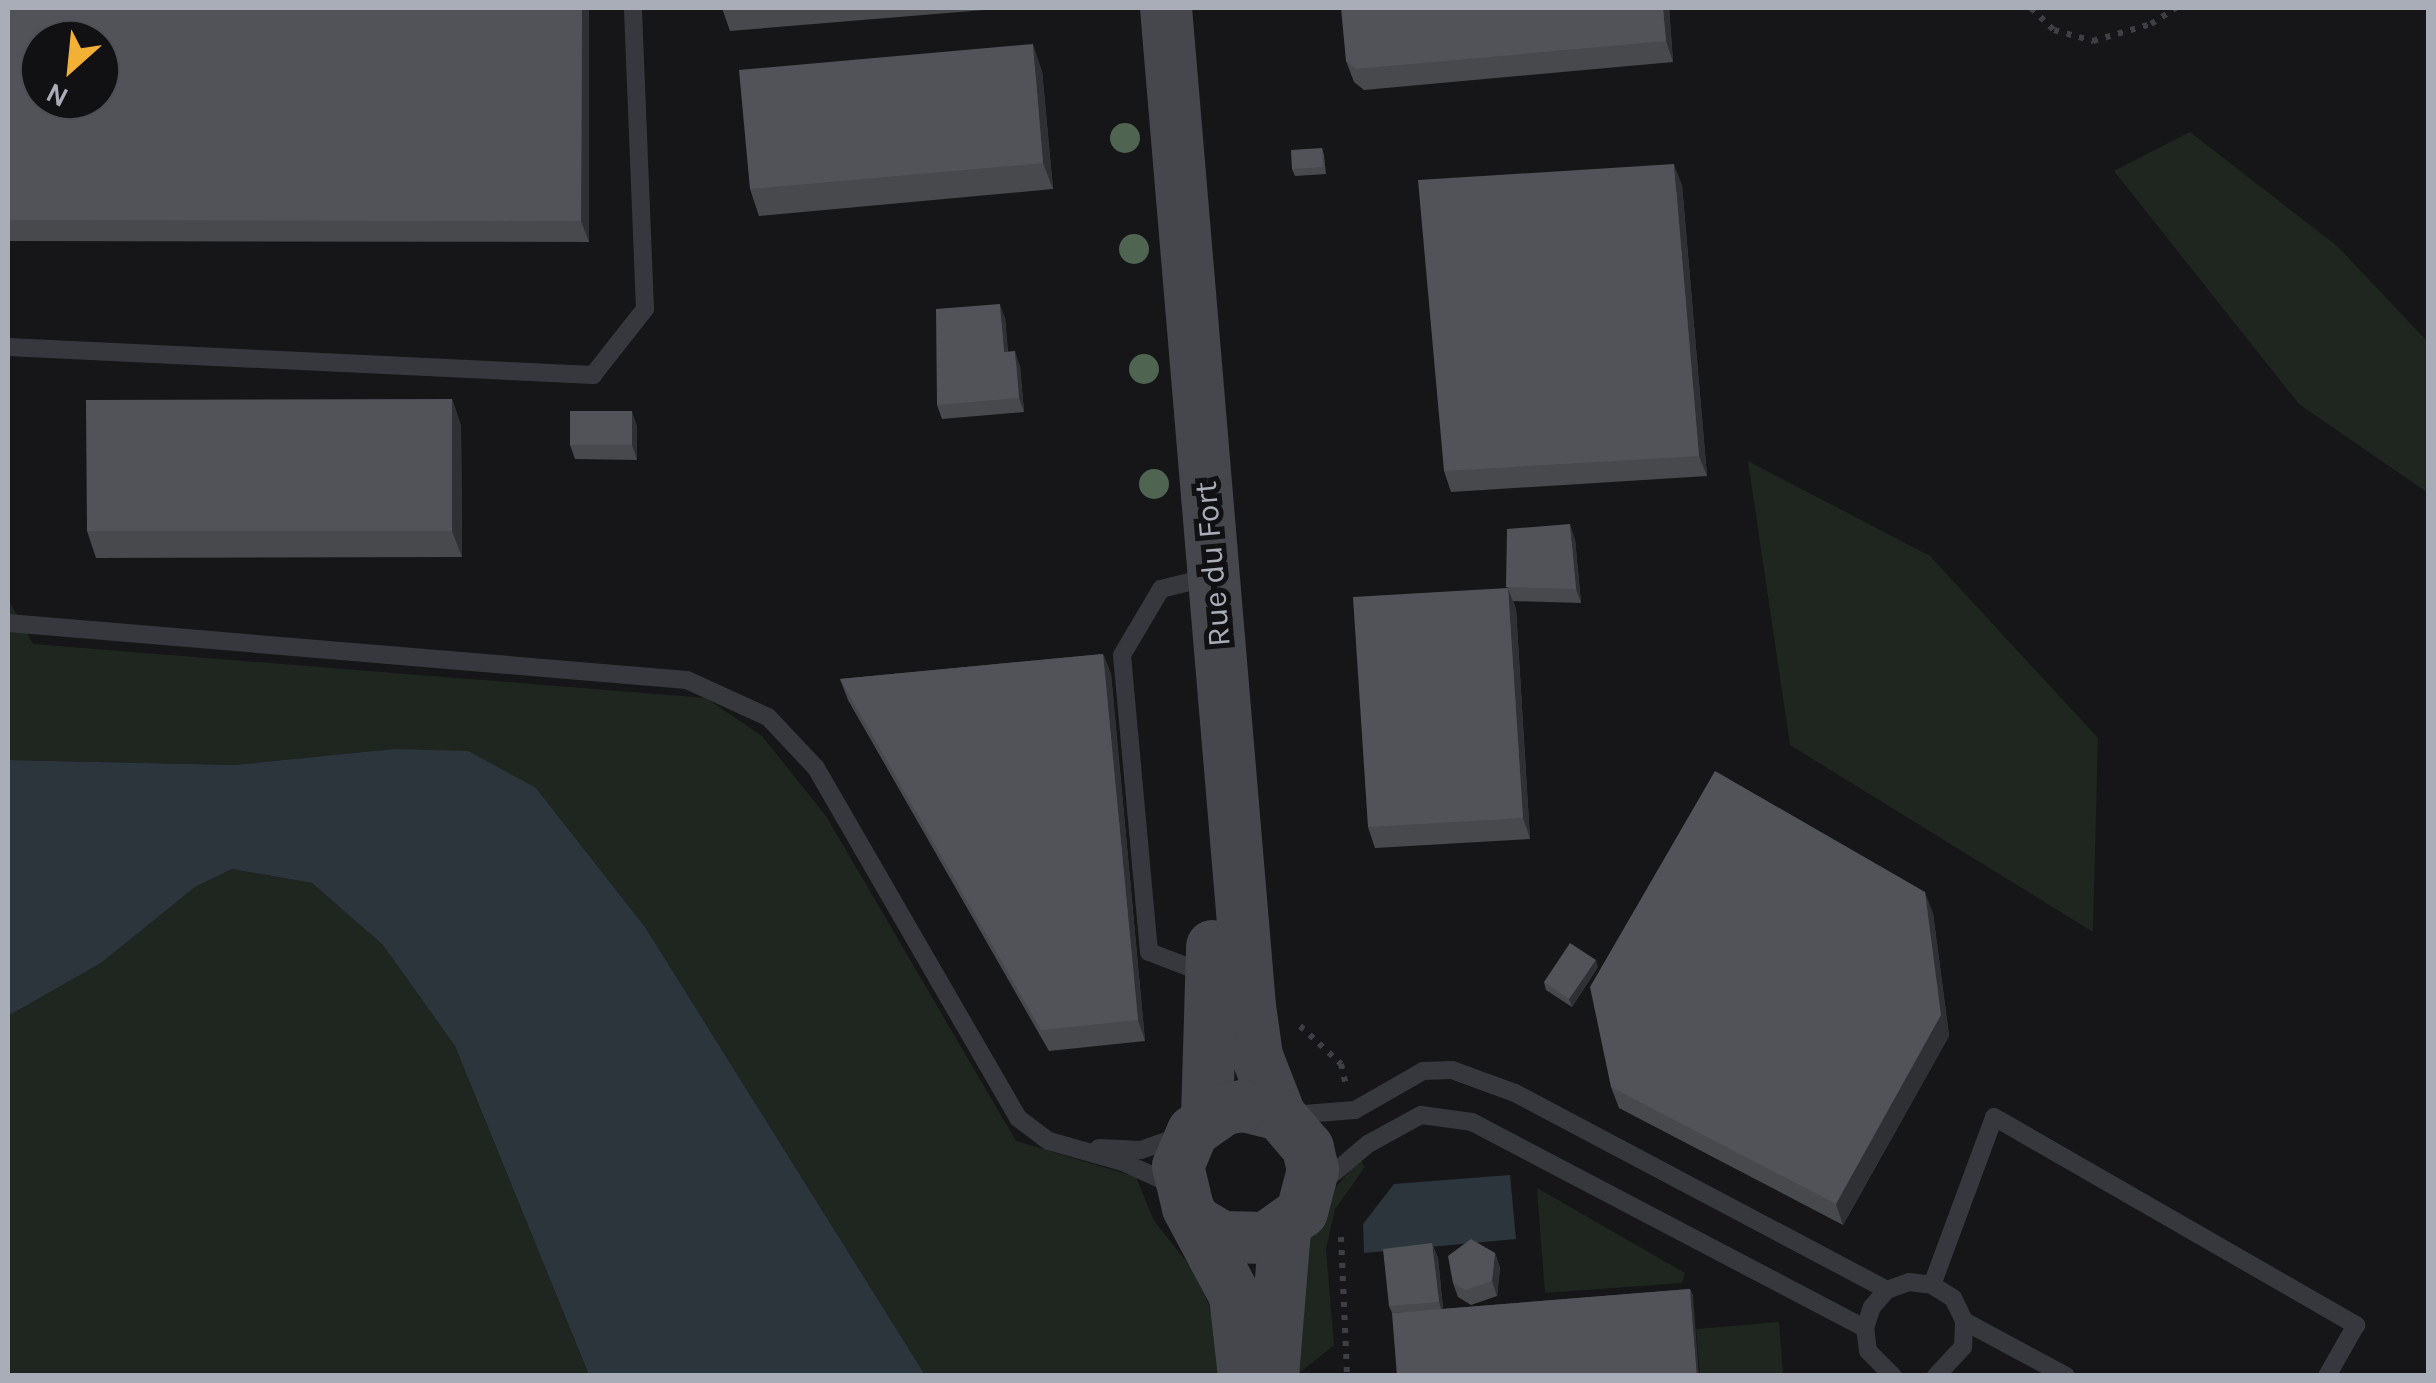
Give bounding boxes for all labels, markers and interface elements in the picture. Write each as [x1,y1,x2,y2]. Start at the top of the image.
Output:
north arrow [20,20,120,120]
text: N [41,76,74,115]
street label: Rue du Fort [1187,480,1239,648]

